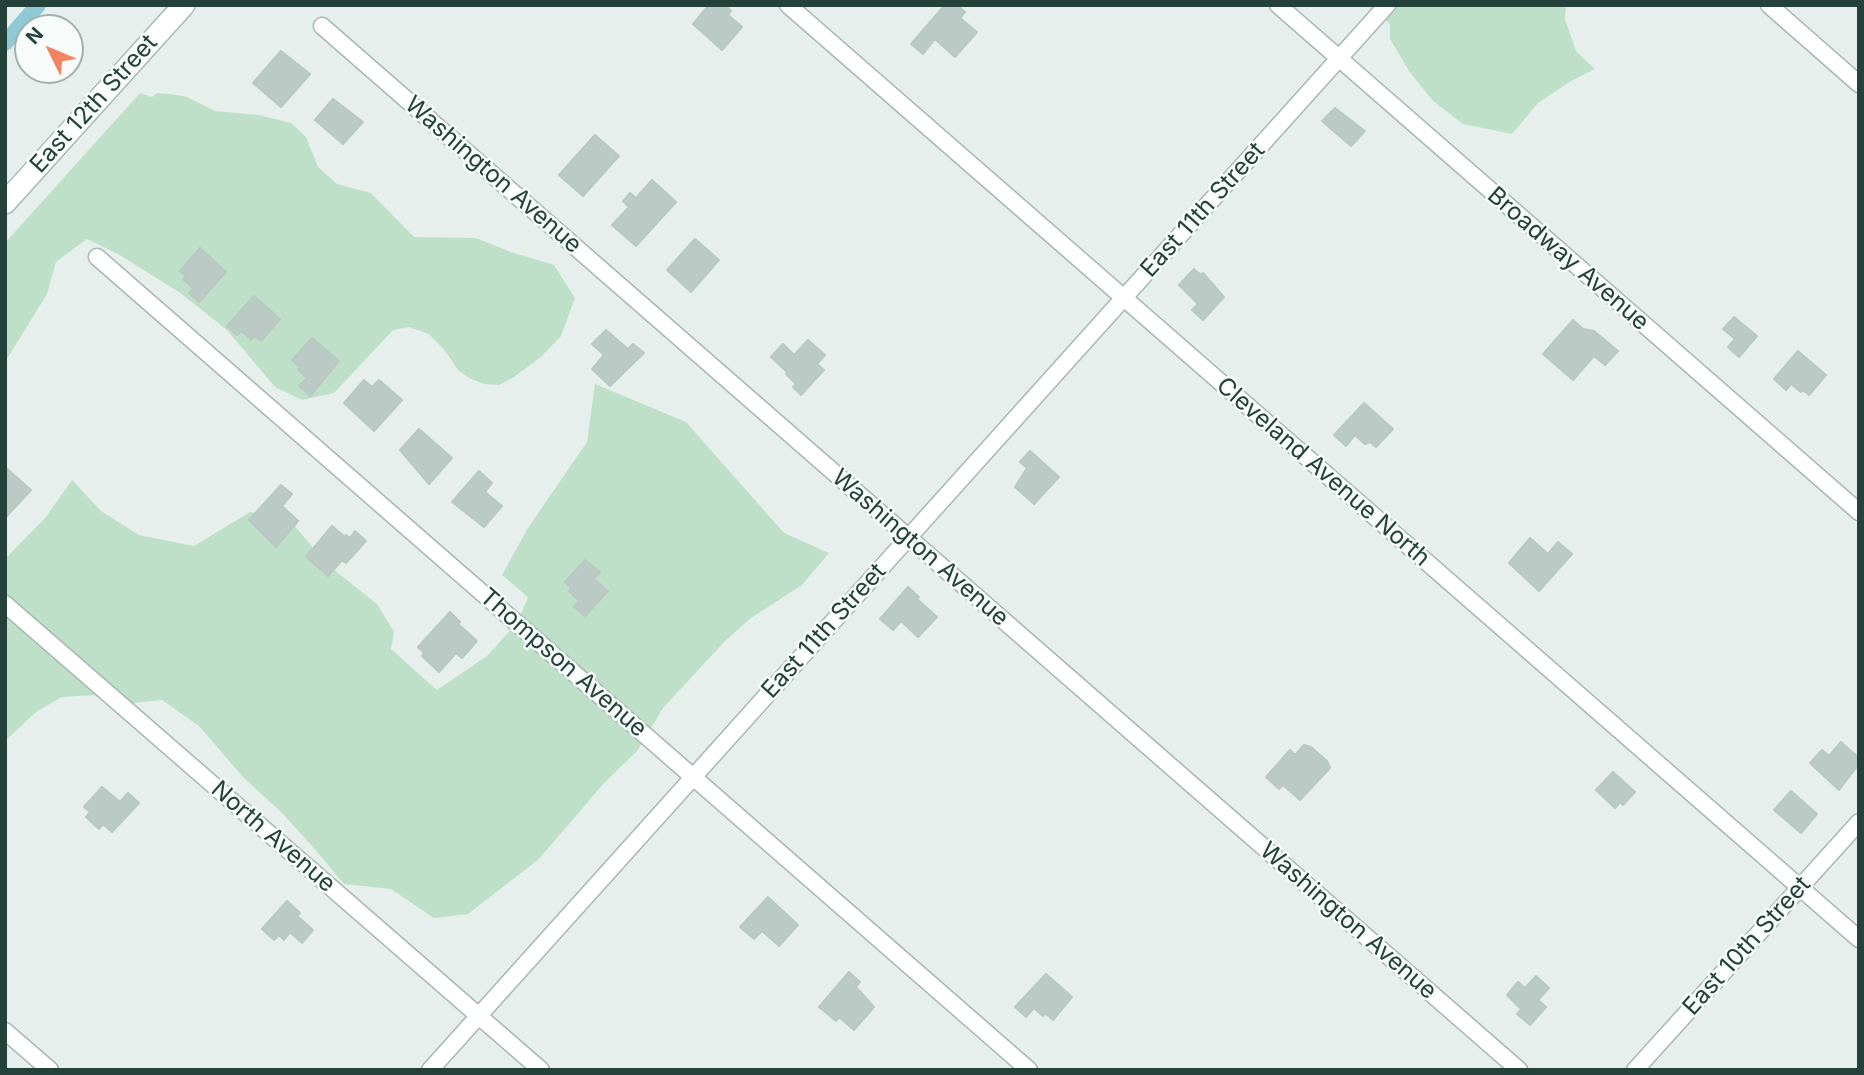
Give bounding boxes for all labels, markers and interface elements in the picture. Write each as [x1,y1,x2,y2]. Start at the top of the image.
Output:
north arrow [14,14,84,84]
text: N [21,23,48,49]
street label: East 12th Street [24,29,164,179]
street label: Washington Avenue [399,90,587,260]
street label: East 11th Street [1135,137,1271,283]
street label: Broadway Avenue [1481,181,1655,337]
street label: Cleveland Avenue North [1210,371,1436,573]
street label: Washington Avenue [826,463,1014,633]
street label: East 11th Street [756,558,892,704]
street label: Thompson Avenue [474,583,652,743]
street label: North Avenue [205,775,341,899]
street label: Washington Avenue [1254,836,1442,1006]
street label: East 10th Street [1677,871,1817,1021]

